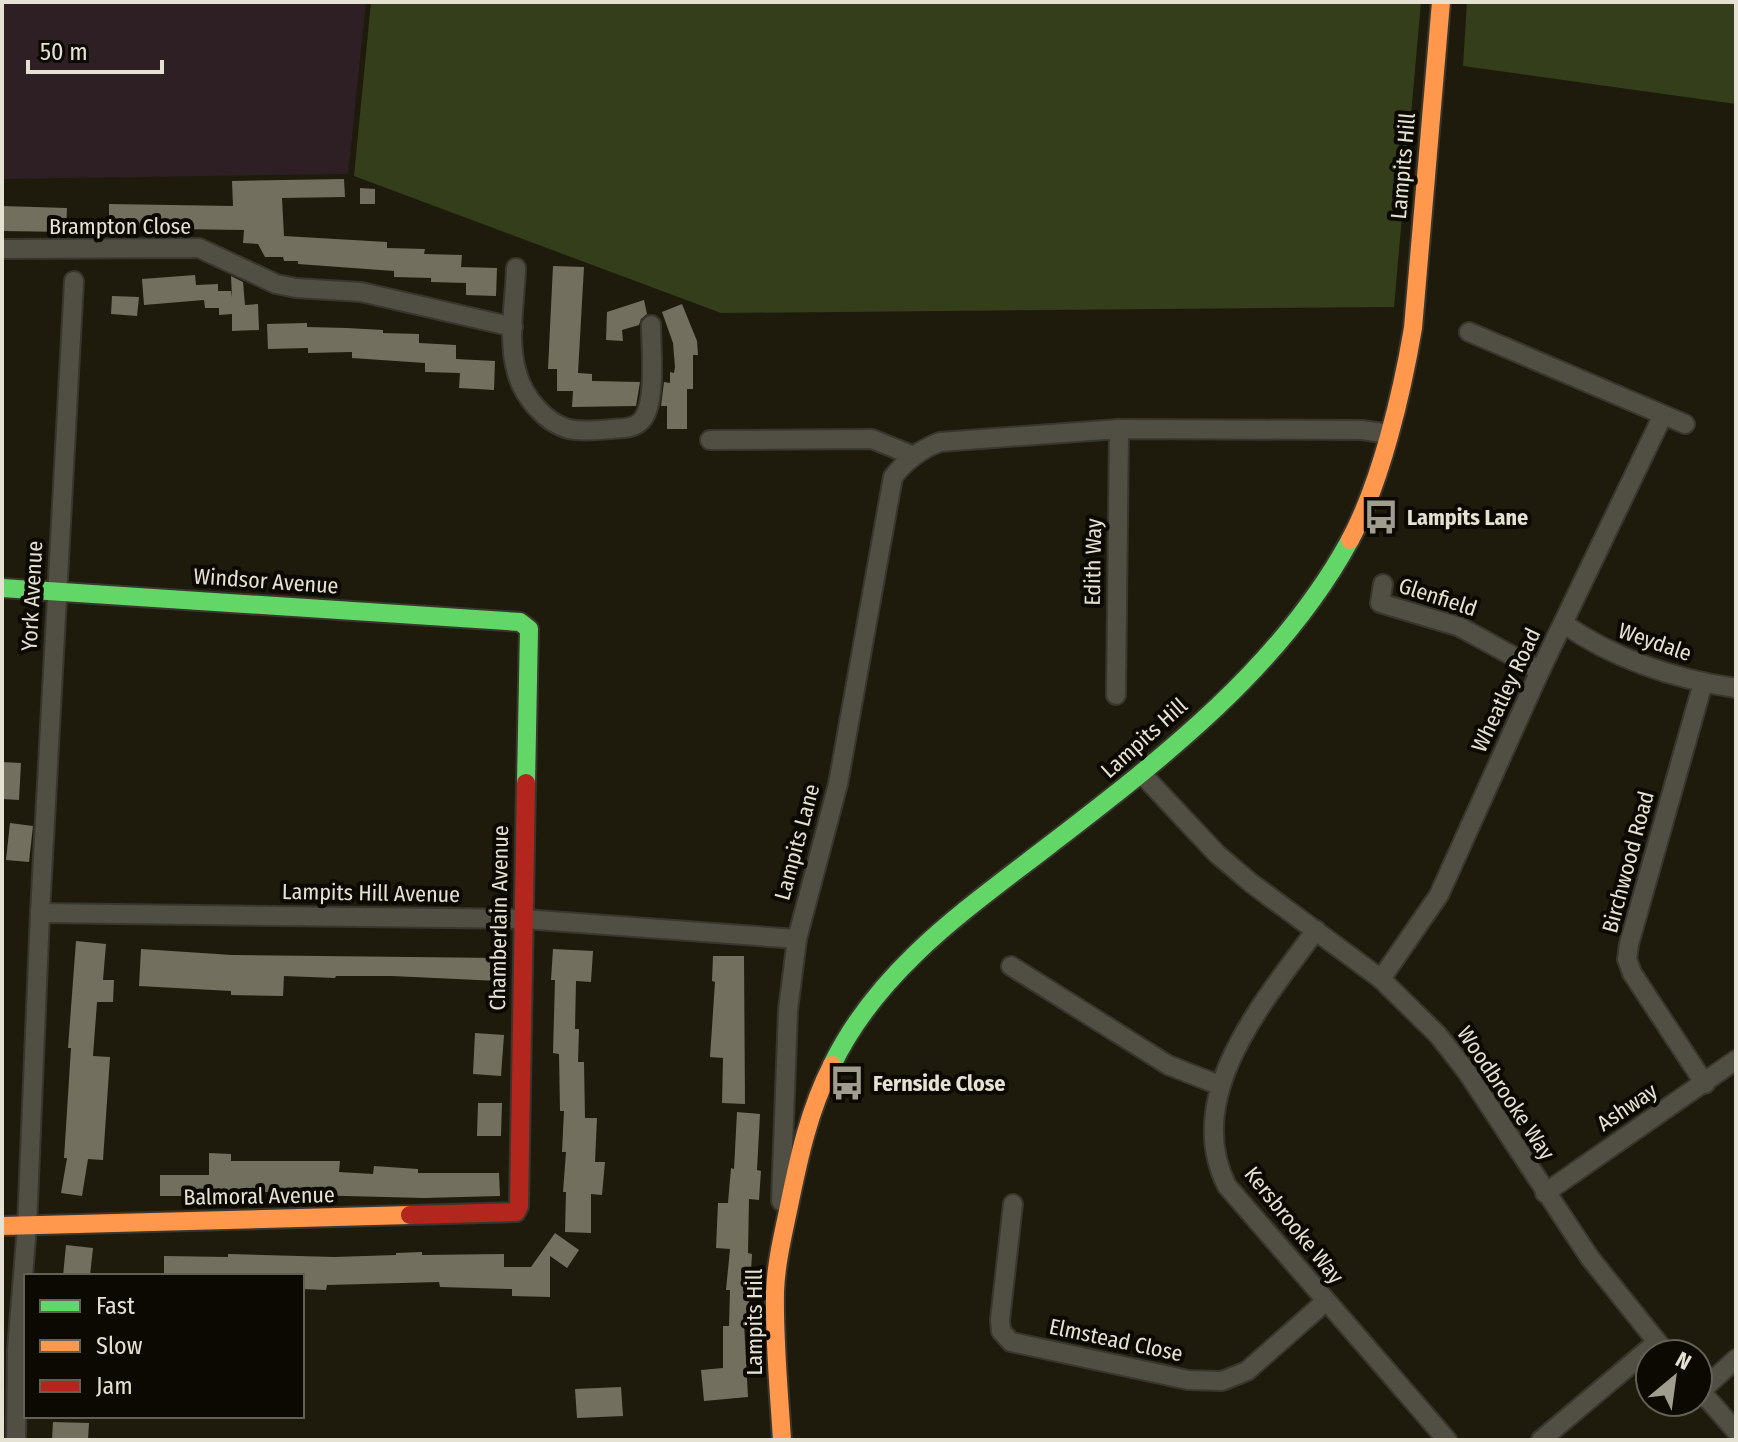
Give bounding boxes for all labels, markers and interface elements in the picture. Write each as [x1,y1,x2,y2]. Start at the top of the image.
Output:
scale bar [28,24,162,74]
text: 50 m [40,38,88,66]
street label: Lampits Hill [1385,111,1421,220]
street label: Brampton Close [49,213,191,240]
bus stop icon: Lampits Lane [1362,498,1400,536]
place label: Lampits Lane [1407,504,1528,531]
street label: Edith Way [1079,518,1107,606]
street label: York Avenue [16,540,48,652]
street label: Windsor Avenue [193,562,339,600]
street label: Glenfield [1395,572,1481,622]
street label: Weydale [1615,617,1695,667]
street label: Wheatley Road [1466,624,1546,756]
street label: Lampits Hill [1095,692,1193,784]
street label: Lampits Lane [769,781,825,903]
street label: Birchwood Road [1596,788,1660,936]
street label: Chamberlain Avenue [484,825,514,1011]
street label: Lampits Hill Avenue [282,878,460,908]
street label: Woodbrooke Way [1451,1021,1561,1165]
bus stop icon: Fernside Close [828,1064,866,1102]
place label: Fernside Close [873,1070,1005,1097]
street label: Ashway [1592,1077,1662,1137]
street label: Kersbrooke Way [1238,1161,1350,1289]
street label: Balmoral Avenue [183,1181,335,1211]
street label: Lampits Hill [741,1268,768,1375]
legend [24,1274,304,1418]
text: Fast [96,1292,135,1320]
street label: Elmstead Close [1047,1313,1185,1367]
text: Slow [96,1332,143,1360]
north arrow [1634,1338,1714,1418]
text: N [1671,1346,1696,1376]
text: Jam [96,1372,133,1400]

